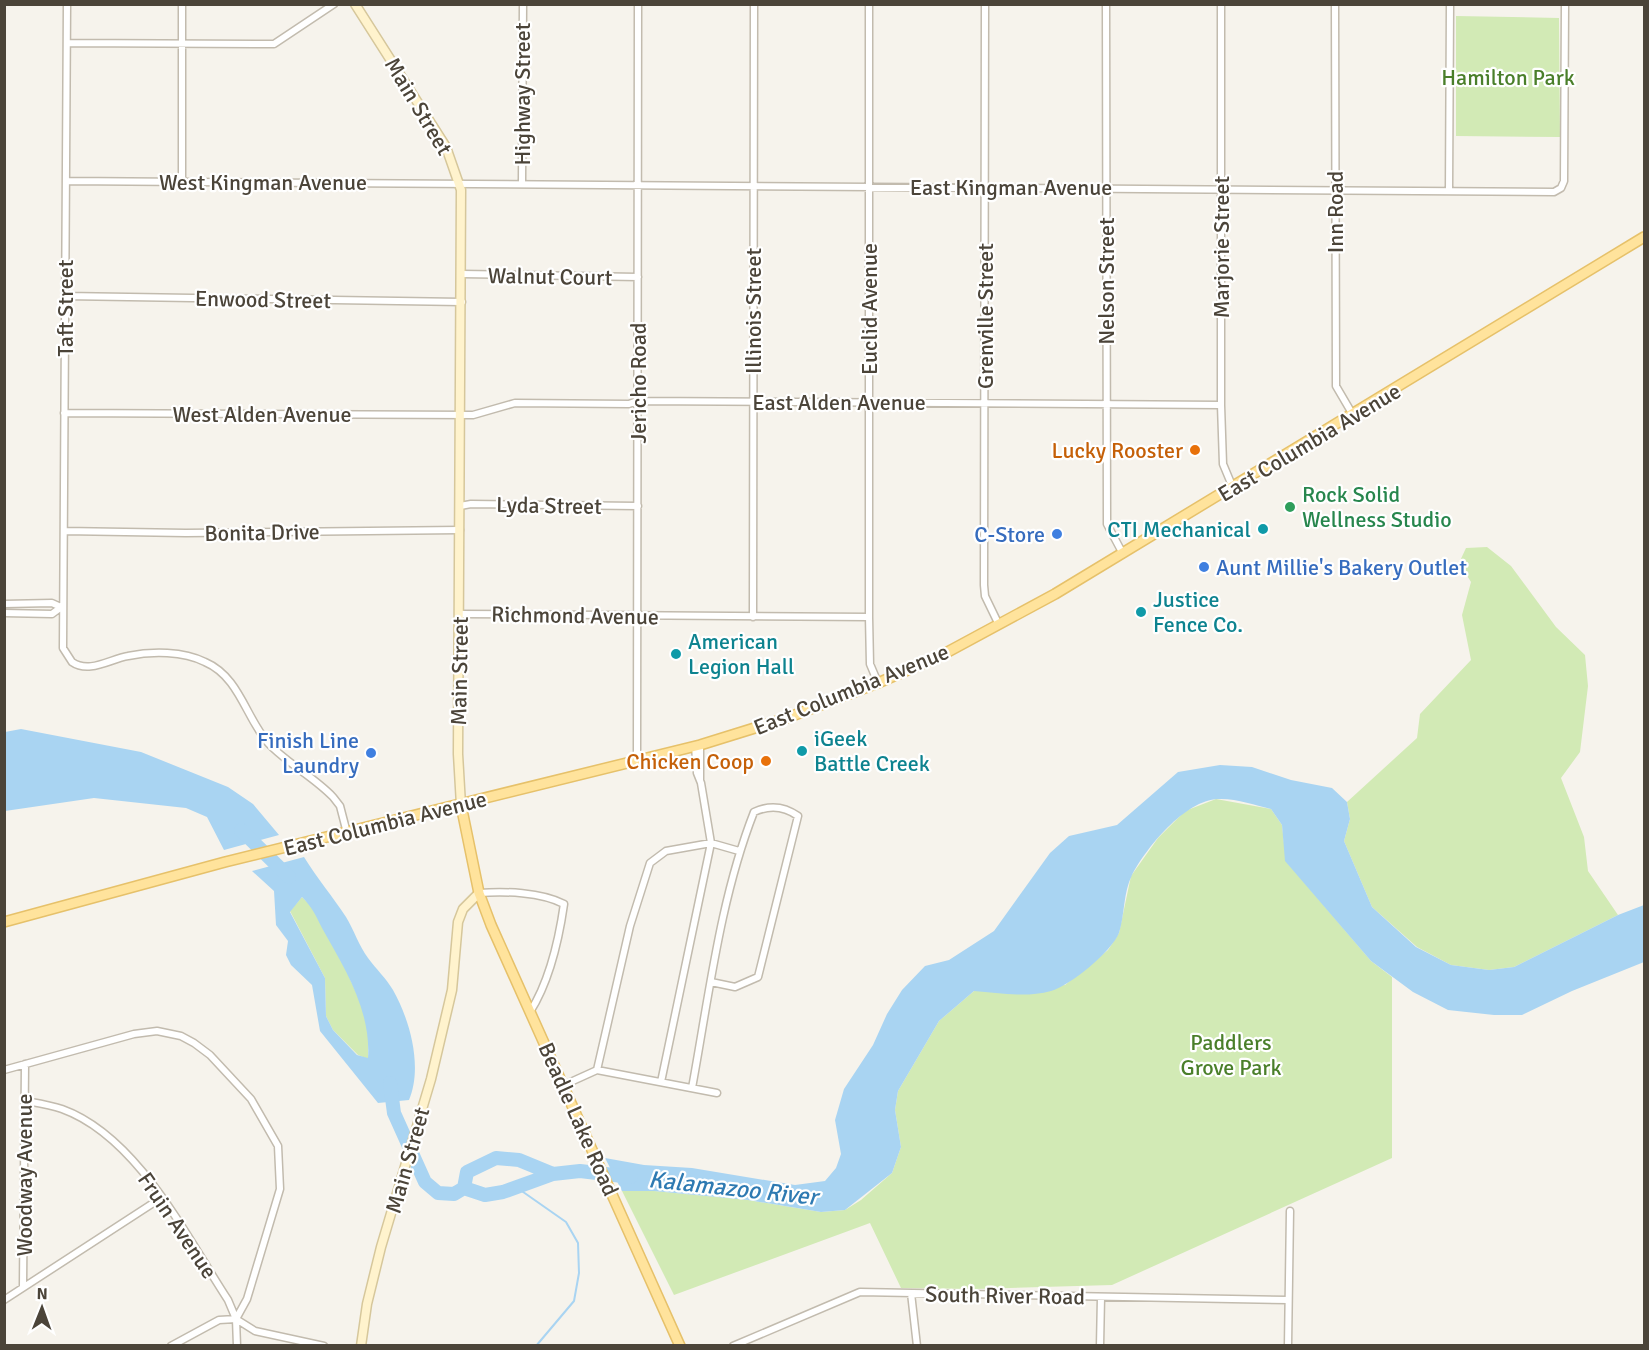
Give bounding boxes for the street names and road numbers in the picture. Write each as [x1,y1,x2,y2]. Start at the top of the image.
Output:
street label: Highway Street [509,22,536,166]
street label: Main Street [379,53,458,160]
street label: West Kingman Avenue [159,169,367,196]
street label: Inn Road [1322,171,1349,253]
street label: East Kingman Avenue [910,174,1112,201]
street label: Marjorie Street [1208,175,1235,318]
street label: Nelson Street [1093,217,1120,345]
street label: Euclid Avenue [856,243,883,375]
street label: Grenville Street [972,243,999,389]
street label: Illinois Street [740,248,767,374]
street label: Taft Street [52,259,79,356]
street label: Walnut Court [487,262,613,291]
street label: Enwood Street [195,285,332,314]
street label: Jericho Road [625,322,652,444]
street label: East Columbia Avenue [1213,377,1405,508]
street label: East Alden Avenue [752,389,926,416]
street label: West Alden Avenue [173,401,351,428]
street label: Lyda Street [496,491,602,520]
street label: Bonita Drive [204,518,320,547]
street label: Richmond Avenue [491,601,659,630]
street label: Main Street [445,616,474,726]
street label: East Columbia Avenue [750,638,953,741]
street label: East Columbia Avenue [281,785,489,862]
street label: Beadle Lake Road [533,1038,624,1200]
street label: Woodway Avenue [11,1094,38,1256]
street label: Main Street [379,1104,436,1216]
street label: Fruin Avenue [132,1167,223,1284]
street label: South River Road [925,1281,1085,1310]

